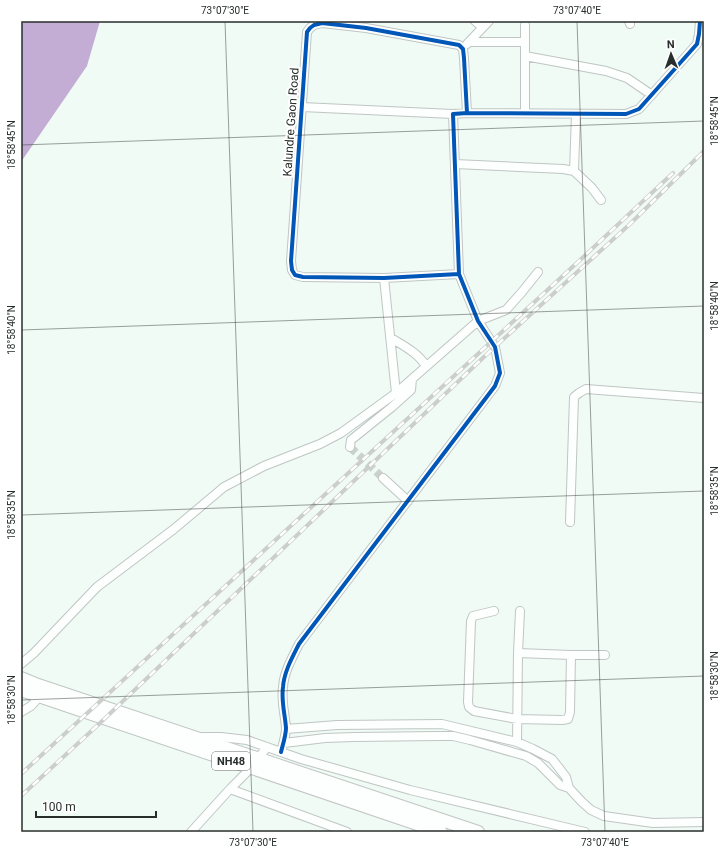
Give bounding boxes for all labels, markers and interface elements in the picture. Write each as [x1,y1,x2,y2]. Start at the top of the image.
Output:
text: 73°07'30"E [201,5,249,16]
text: 73°07'40"E [553,5,601,16]
north arrow [651,34,691,74]
text: N [667,38,675,51]
street label: Kalundre Gaon Road [280,67,302,177]
text: 18°58'45"N [709,96,720,146]
text: 18°58'45"N [6,120,17,170]
text: 18°58'40"N [709,281,720,331]
text: 18°58'40"N [6,305,17,355]
text: 18°58'35"N [709,466,720,516]
text: 18°58'35"N [6,490,17,540]
text: 18°58'30"N [709,651,720,701]
text: 18°58'30"N [6,675,17,725]
road number: NH48 [212,752,250,770]
scale bar [36,793,156,819]
text: 100 m [42,800,76,814]
text: 73°07'30"E [229,837,277,848]
text: 73°07'40"E [581,837,629,848]

